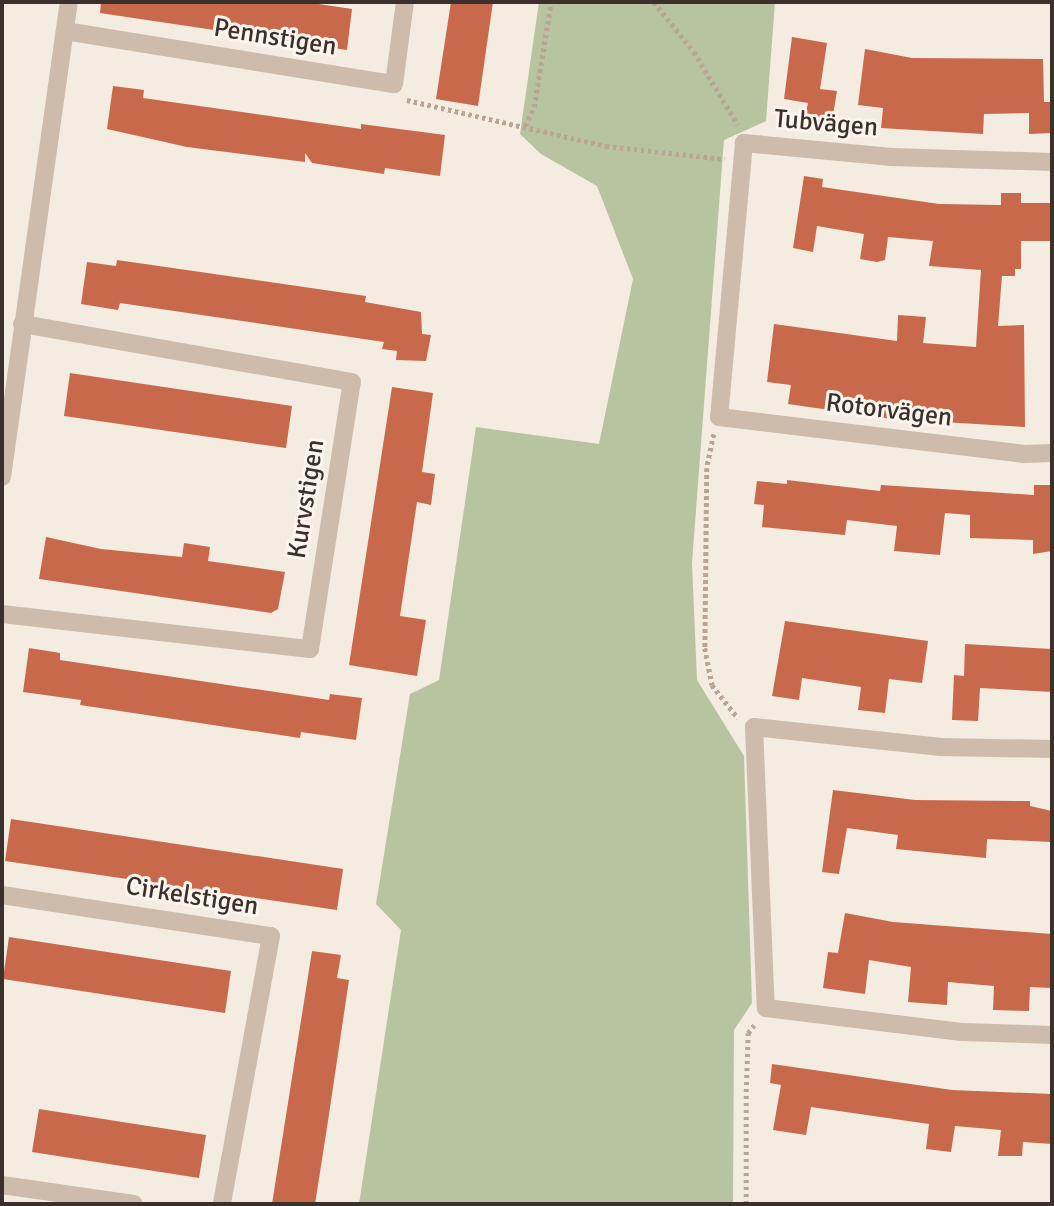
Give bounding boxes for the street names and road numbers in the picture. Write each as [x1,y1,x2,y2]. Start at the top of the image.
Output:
street label: Pennstigen [211,13,339,63]
street label: Tubvägen [773,104,879,144]
street label: Rotorvägen [824,388,954,434]
street label: Kurvstigen [282,437,332,561]
street label: Cirkelstigen [123,871,261,923]

